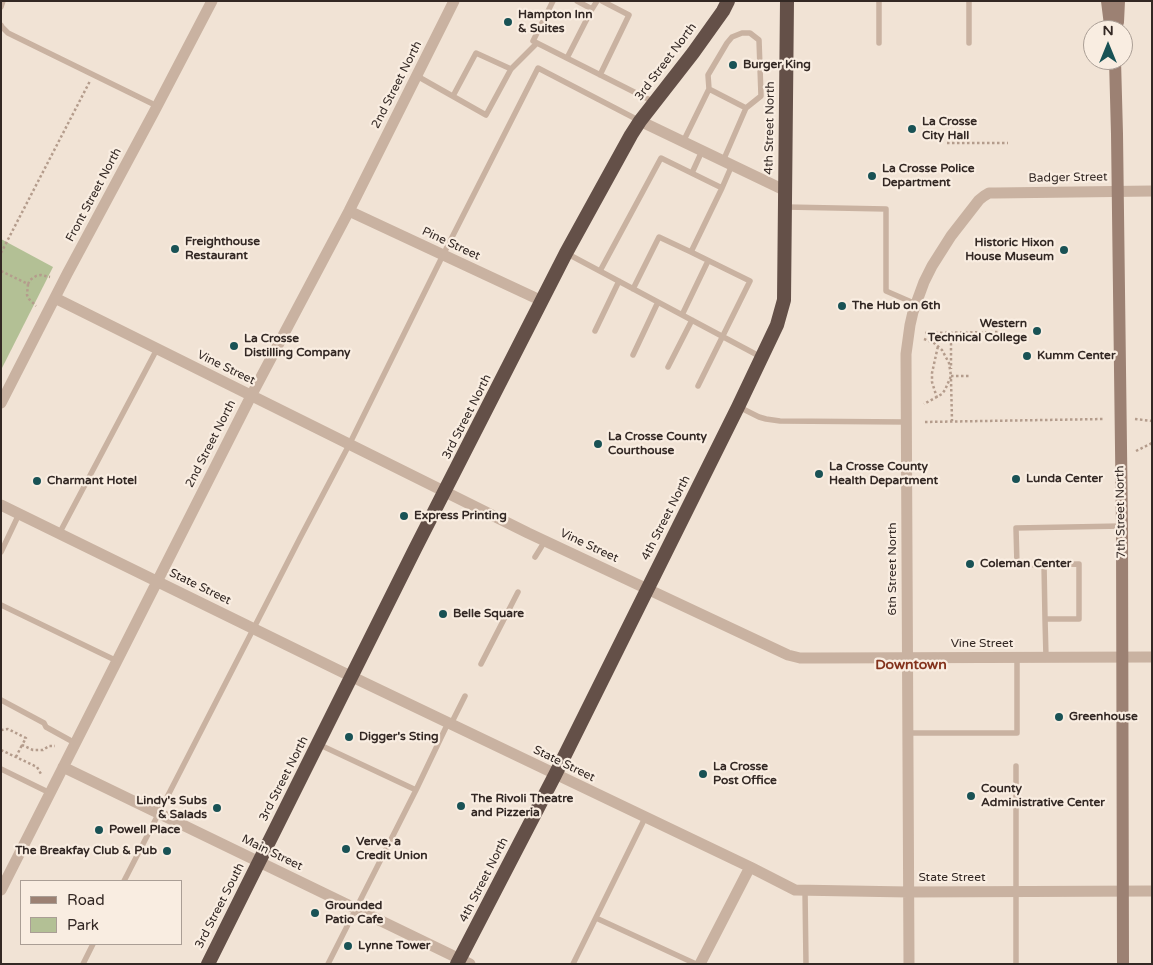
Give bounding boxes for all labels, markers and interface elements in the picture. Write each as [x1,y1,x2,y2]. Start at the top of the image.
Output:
place label: Hampton Inn & Suites [518,8,592,36]
marker: Hampton Inn & Suites [502,16,514,28]
street label: 3rd Street North [632,20,700,104]
north arrow [1083,20,1133,70]
text: N [1102,22,1114,39]
street label: 2nd Street North [369,39,425,131]
place label: Burger King [743,58,811,72]
marker: Burger King [727,59,739,71]
street label: 4th Street North [762,81,778,175]
place label: La Crosse City Hall [922,115,977,143]
marker: La Crosse City Hall [906,123,918,135]
street label: Front Street North [63,146,125,244]
place label: La Crosse Police Department [882,162,974,190]
marker: La Crosse Police Department [866,170,878,182]
street label: Badger Street [1028,170,1108,186]
street label: Pine Street [420,224,482,264]
place label: Freighthouse Restaurant [185,235,260,263]
place label: Historic Hixon House Museum [965,236,1054,264]
marker: Freighthouse Restaurant [169,243,181,255]
marker: Historic Hixon House Museum [1058,244,1070,256]
place label: The Hub on 6th [852,299,941,313]
marker: The Hub on 6th [836,300,848,312]
place label: Western Technical College [928,317,1027,345]
marker: Western Technical College [1031,325,1043,337]
place label: La Crosse Distilling Company [244,332,351,360]
marker: La Crosse Distilling Company [228,340,240,352]
street label: Vine Street [195,348,257,388]
place label: Kumm Center [1037,349,1115,363]
marker: Kumm Center [1021,350,1033,362]
street label: 3rd Street North [439,372,495,462]
street label: 2nd Street North [183,398,239,490]
place label: La Crosse County Courthouse [608,430,707,458]
marker: La Crosse County Courthouse [592,438,604,450]
place label: La Crosse County Health Department [829,460,938,488]
street label: 7th Street North [1113,465,1129,559]
marker: La Crosse County Health Department [813,468,825,480]
place label: Lunda Center [1026,472,1103,486]
street label: 4th Street North [638,473,694,563]
marker: Lunda Center [1010,473,1022,485]
place label: Charmant Hotel [47,474,137,488]
marker: Charmant Hotel [31,475,43,487]
place label: Express Printing [414,509,507,523]
marker: Express Printing [398,510,410,522]
street label: 6th Street North [886,522,900,616]
street label: Vine Street [558,526,620,566]
place label: Coleman Center [980,557,1071,571]
marker: Coleman Center [964,558,976,570]
street label: State Street [167,566,233,608]
place label: Belle Square [453,607,524,621]
marker: Belle Square [437,608,449,620]
street label: Vine Street [951,637,1013,651]
district label: Downtown [875,657,947,673]
place label: Greenhouse [1069,710,1138,724]
marker: Greenhouse [1053,711,1065,723]
place label: Digger's Sting [359,730,439,744]
marker: Digger's Sting [343,731,355,743]
street label: 3rd Street North [256,734,312,824]
street label: State Street [531,743,597,785]
place label: La Crosse Post Office [713,760,777,788]
marker: La Crosse Post Office [697,768,709,780]
place label: County Administrative Center [981,782,1105,810]
marker: County Administrative Center [965,790,977,802]
place label: The Rivoli Theatre and Pizzeria [471,792,573,820]
place label: Lindy's Subs & Salads [136,794,207,822]
marker: The Rivoli Theatre and Pizzeria [455,800,467,812]
marker: Lindy's Subs & Salads [211,802,223,814]
place label: Powell Place [109,823,180,837]
marker: Powell Place [93,824,105,836]
street label: Main Street [239,832,305,874]
place label: Verve, a Credit Union [356,835,428,863]
street label: 4th Street North [456,835,512,925]
marker: Verve, a Credit Union [340,843,352,855]
place label: The Breakfay Club & Pub [15,844,157,858]
marker: The Breakfay Club & Pub [161,845,173,857]
street label: 3rd Street South [192,861,248,951]
street label: State Street [918,871,986,885]
legend [20,880,182,945]
text: Road [67,891,105,909]
place label: Grounded Patio Cafe [325,899,383,927]
marker: Grounded Patio Cafe [309,907,321,919]
text: Park [67,916,99,934]
place label: Lynne Tower [358,939,430,953]
marker: Lynne Tower [342,940,354,952]

